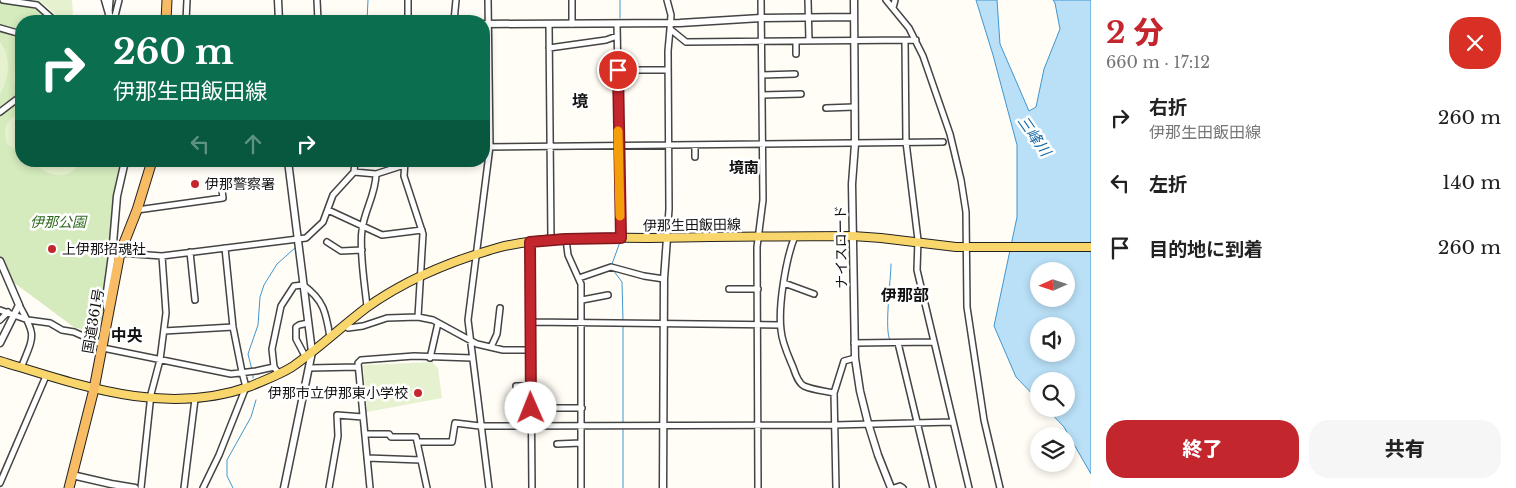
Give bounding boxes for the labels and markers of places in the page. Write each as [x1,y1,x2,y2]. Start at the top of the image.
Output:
pin [597,49,639,91]
place label: 伊那警察署 [205,175,275,193]
marker: 伊那警察署 [189,178,201,190]
place label: 上伊那招魂社 [62,240,146,258]
marker: 上伊那招魂社 [46,243,58,255]
place label: 伊那市立伊那東小学校 [268,384,408,402]
marker: 伊那市立伊那東小学校 [412,387,424,399]

